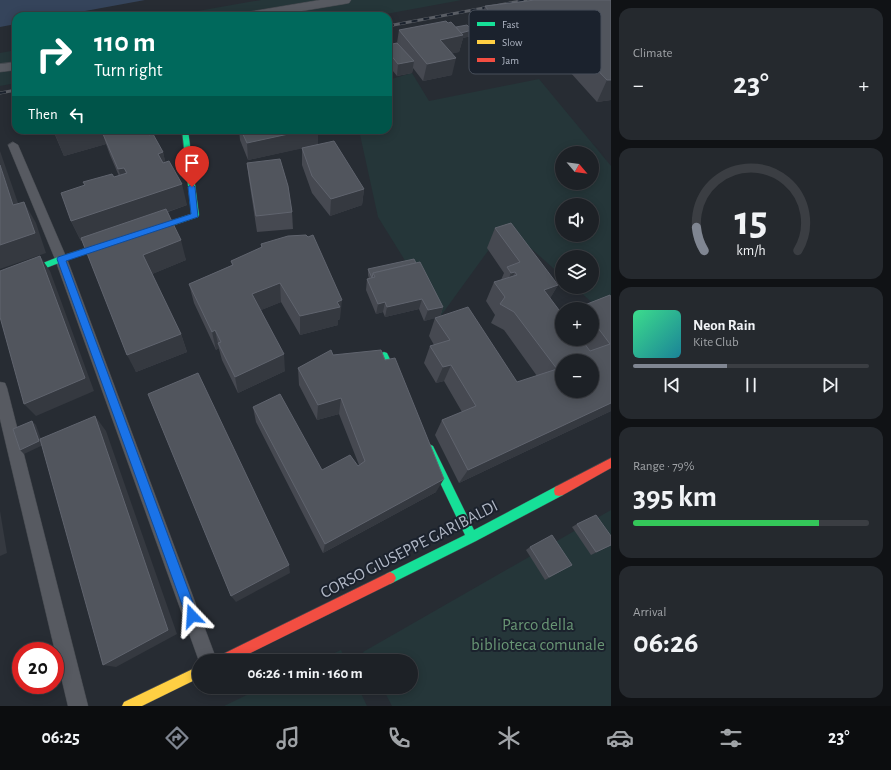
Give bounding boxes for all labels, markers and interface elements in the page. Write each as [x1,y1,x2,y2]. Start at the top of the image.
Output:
legend [469,10,601,74]
text: Fast [502,19,520,30]
icon: right [28,28,80,80]
text: 110 m [94,29,156,57]
text: Slow [502,37,523,48]
text: Climate [633,47,672,60]
text: Jam [502,55,519,66]
text: Turn right [94,62,163,80]
text: 23° [733,69,769,99]
text: − [633,74,644,96]
text: + [858,74,869,96]
icon: left [66,104,88,126]
text: Then [28,107,58,122]
pin [175,146,209,187]
north arrow [555,146,599,190]
map controls [555,146,599,398]
icon: arrive [181,152,203,174]
button: sound [555,198,599,242]
text: 15 [735,201,767,242]
text: km/h [736,244,766,258]
button: layers [555,250,599,294]
button: + [555,302,599,346]
text: Neon Rain [693,318,755,333]
text: Kite Club [693,336,739,349]
button: − [555,354,599,398]
icon: previous [661,374,683,396]
icon: pause [740,374,762,396]
icon: next [819,374,841,396]
text: Range · 79% [633,460,694,473]
text: 395 km [633,482,717,512]
street label: CORSO GIUSEPPE GARIBALDI [318,497,500,601]
position arrow [171,595,213,637]
text: Arrival [633,606,666,619]
park label: Parco della biblioteca comunale [471,616,605,653]
text: 06:26 [633,628,699,658]
speed limit sign: 20 [12,642,64,694]
text: 06:26 · 1 min · 160 m [247,666,363,681]
icon: directions [163,724,191,752]
icon: music [274,724,302,752]
icon: phone [385,724,413,752]
icon: climate [495,724,523,752]
icon: car [606,724,634,752]
icon: filters [717,724,745,752]
text: 06:25 [41,729,80,747]
text: 23° [828,729,850,747]

